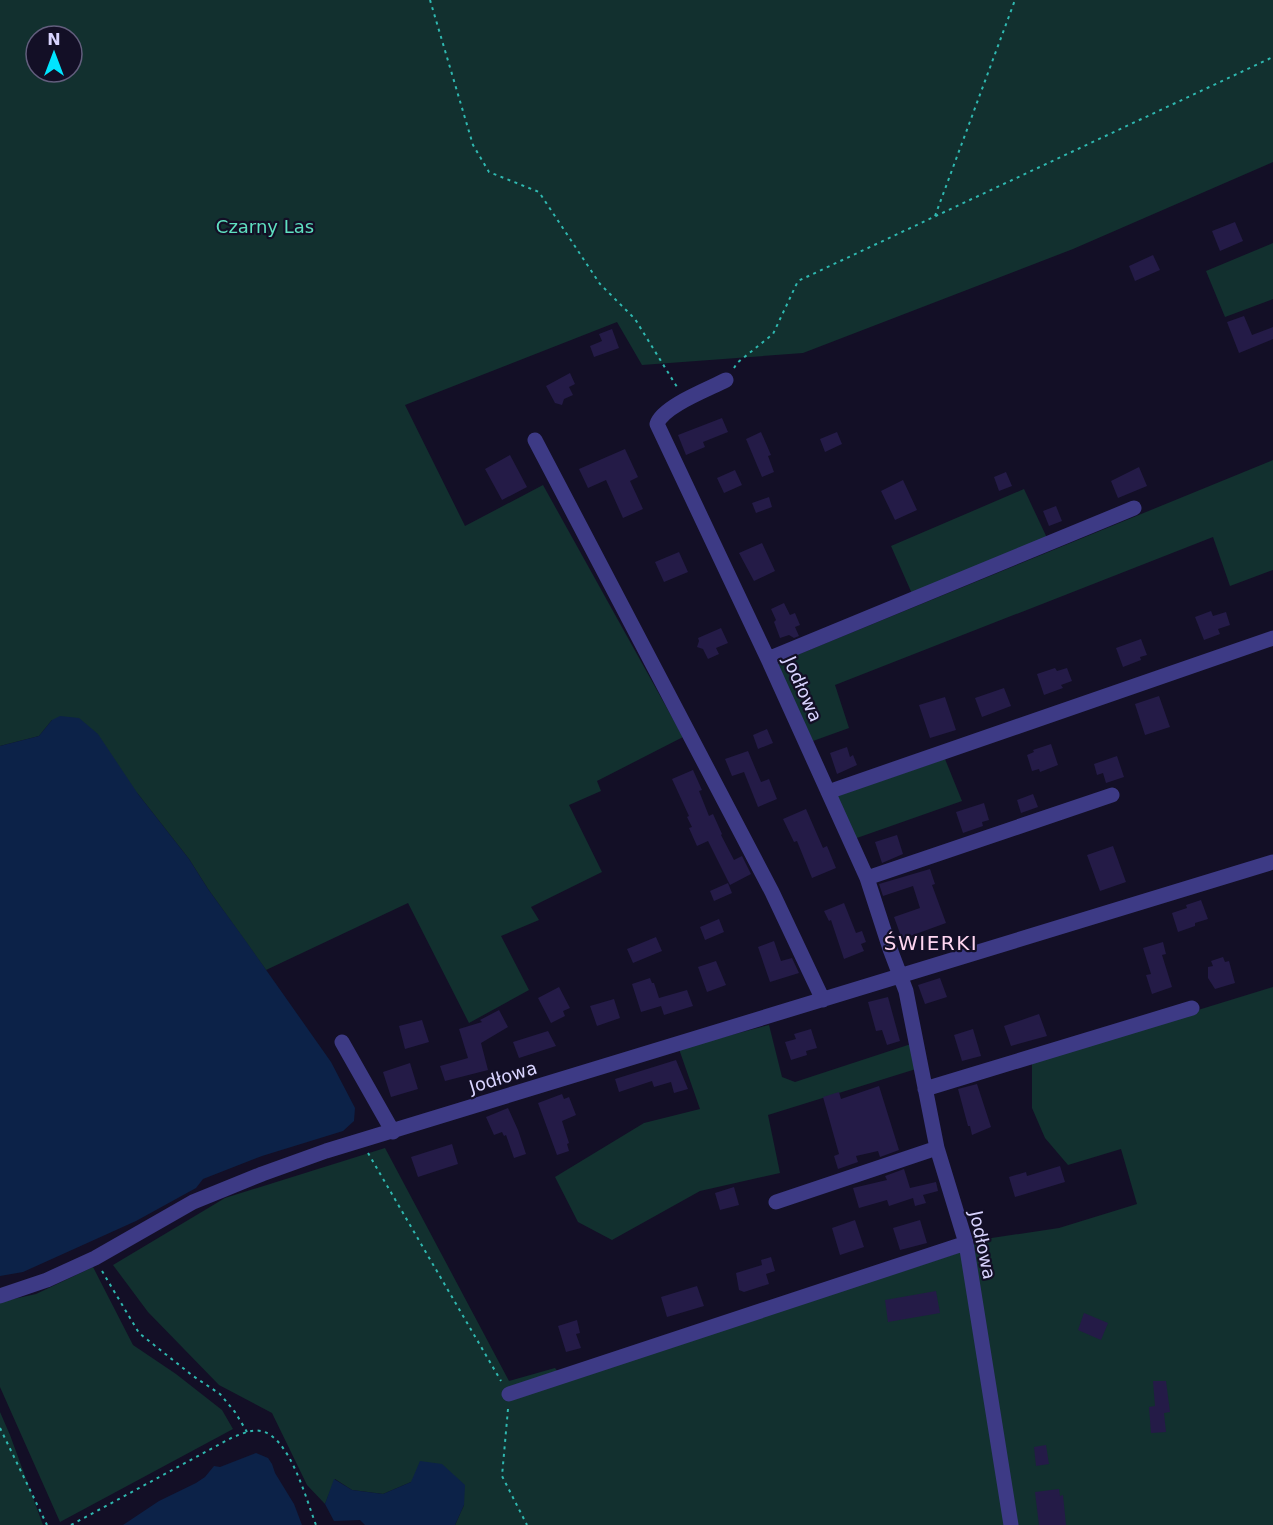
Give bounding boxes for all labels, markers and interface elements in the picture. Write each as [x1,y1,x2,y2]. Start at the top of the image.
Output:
north arrow [24,24,84,84]
text: N [47,30,61,49]
park label: Czarny Las [216,216,314,237]
street label: Jodłowa [779,652,827,725]
district label: ŚWIERKI [884,931,978,955]
street label: Jodłowa [466,1057,539,1098]
street label: Jodłowa [965,1208,1001,1281]

